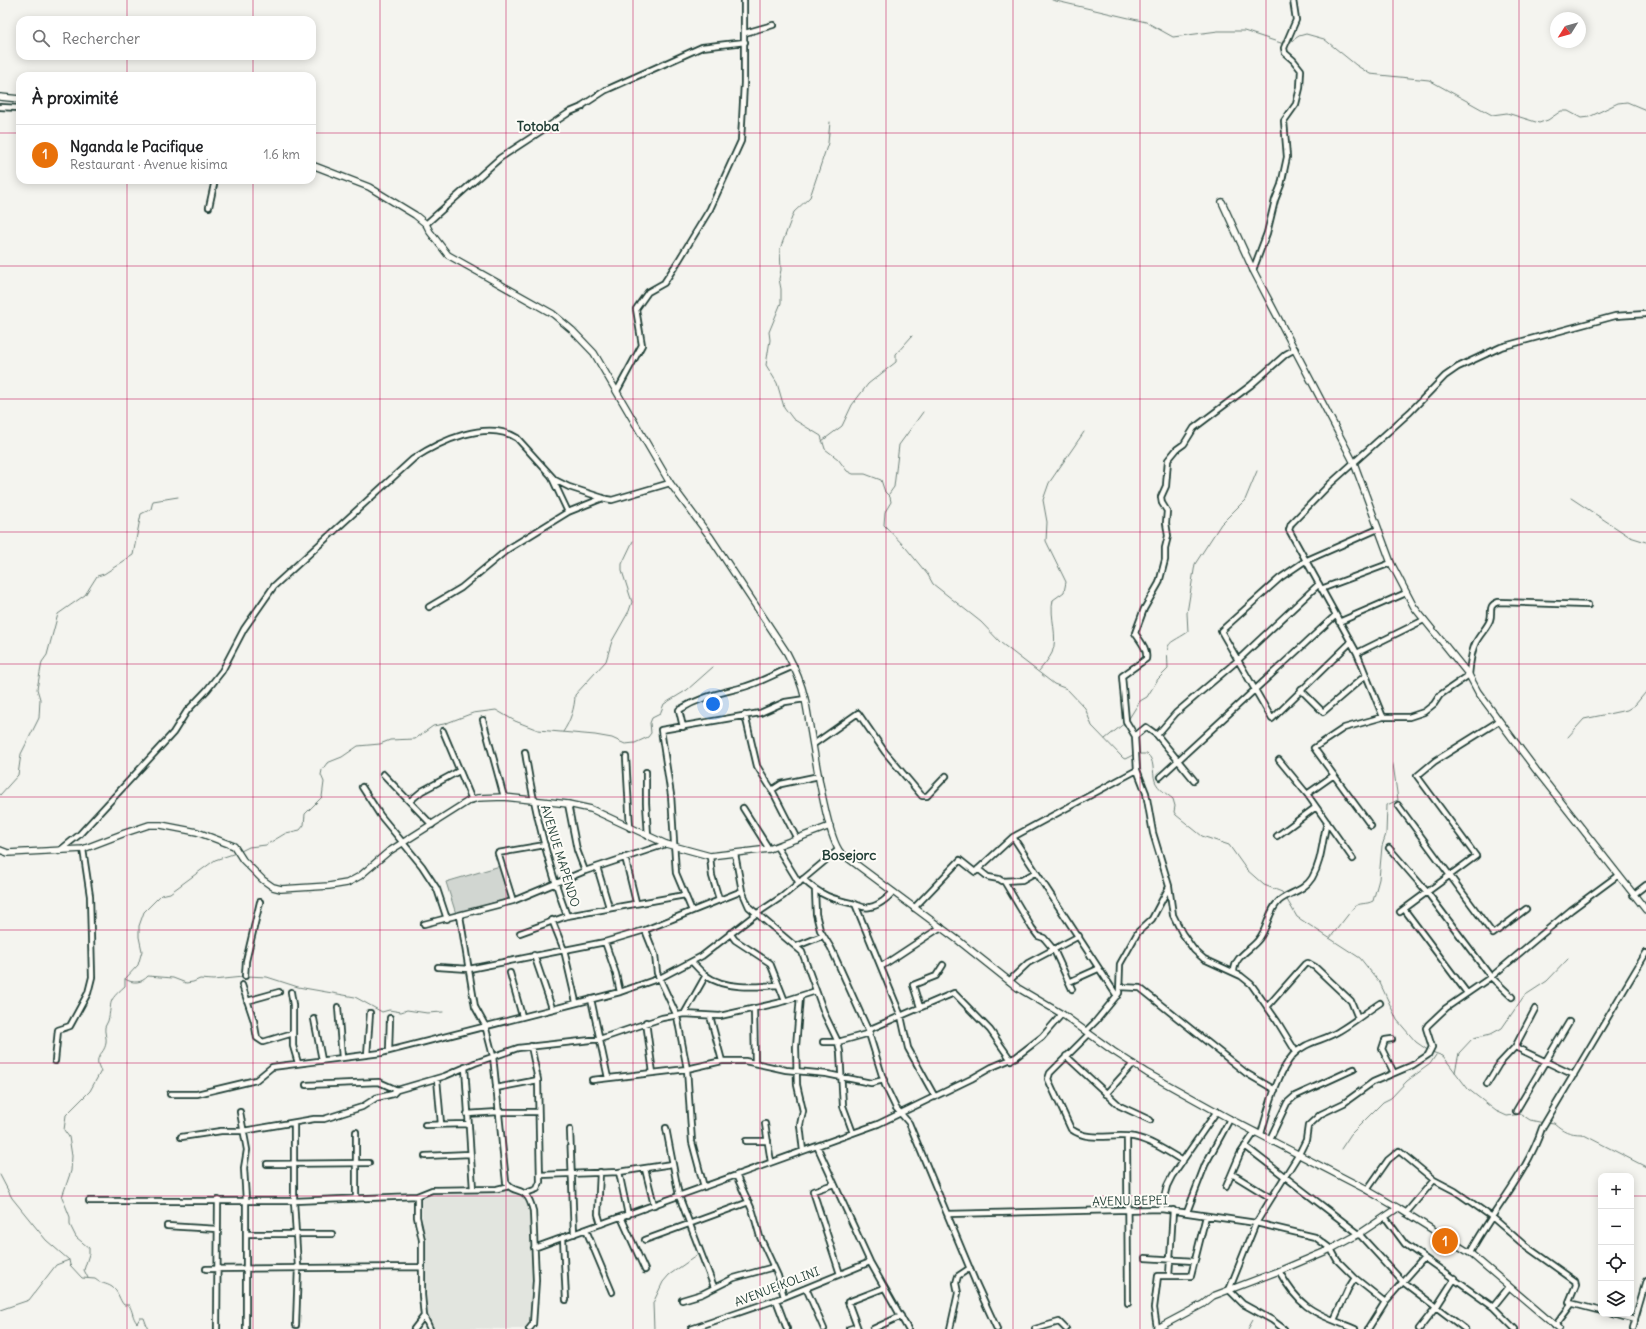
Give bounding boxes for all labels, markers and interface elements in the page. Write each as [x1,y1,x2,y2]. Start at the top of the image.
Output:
north arrow [1550,12,1586,48]
search box [16,16,316,60]
icon: search [30,27,52,49]
text: Rechercher [62,29,140,48]
text: À proximité [32,87,118,109]
district label: Totoba [517,117,559,135]
text: Nganda le Pacifique [70,137,203,156]
text: 1 [42,146,48,163]
text: 1.6 km [264,146,300,163]
text: Restaurant · Avenue kisima [70,156,228,173]
your location [703,694,723,714]
street label: AVENUE MAPENDO [538,803,583,909]
district label: Bosejorc [822,846,876,864]
map controls [1598,1173,1634,1317]
button: + [1598,1173,1634,1209]
street label: AVENU BEPEI [1092,1192,1168,1209]
button: − [1598,1209,1634,1245]
pin: 1 [1432,1226,1458,1256]
button: locate [1598,1245,1634,1281]
street label: AVENUE KOLINI [732,1263,822,1310]
button: layers [1598,1281,1634,1317]

